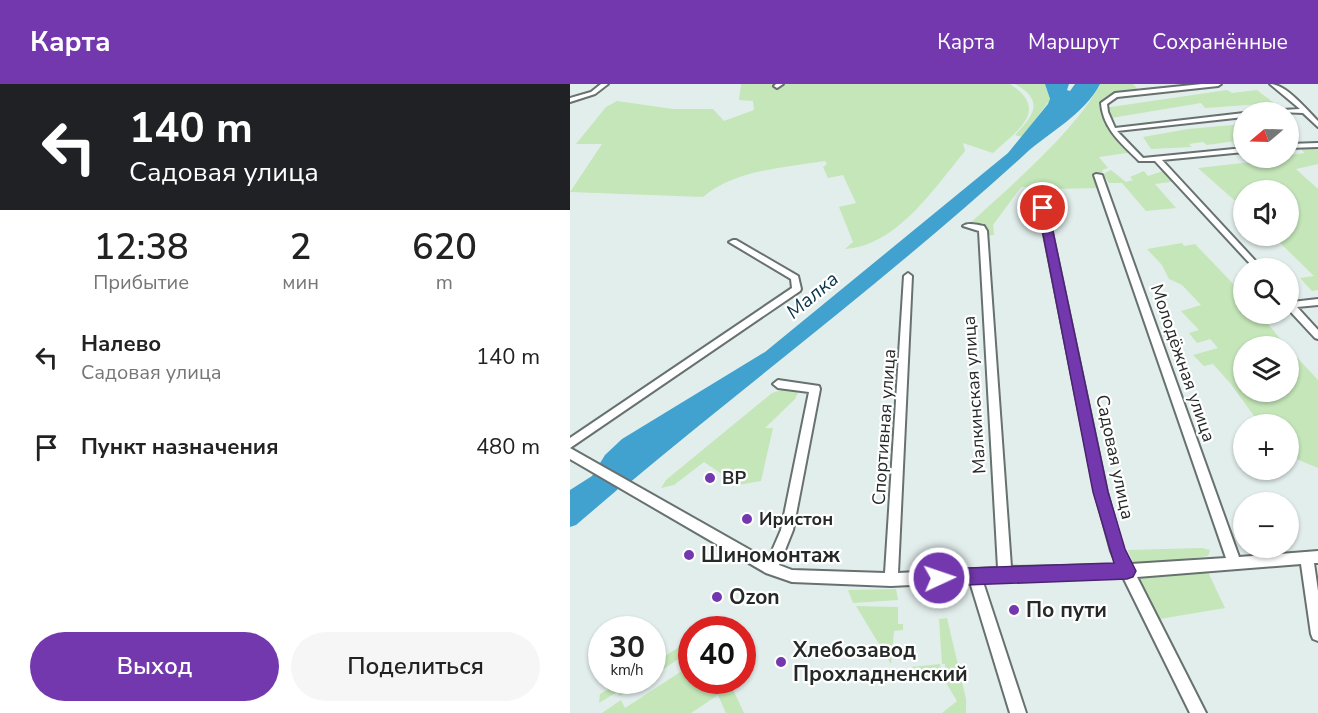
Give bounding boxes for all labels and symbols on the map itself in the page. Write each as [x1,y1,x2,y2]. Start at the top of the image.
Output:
north arrow [1233,102,1299,168]
pin [1017,182,1068,233]
water label: Малка [780,266,844,325]
street label: Молодёжная улица [1145,281,1221,445]
street label: Малкинская улица [957,315,991,475]
street label: Спортивная улица [867,348,901,506]
street label: Садовая улица [1090,393,1140,521]
place label: BP [722,466,746,490]
marker: BP [703,471,717,485]
place label: Иристон [759,507,833,531]
marker: Иристон [740,512,754,526]
place label: Шиномонтаж [701,541,841,569]
position arrow [907,546,971,610]
marker: Шиномонтаж [682,548,696,562]
place label: Ozon [729,583,780,611]
marker: Ozon [710,590,724,604]
place label: По пути [1026,596,1107,624]
marker: По пути [1007,603,1021,617]
speed limit sign: 40 [678,616,756,694]
place label: Хлебозавод Прохладненский [792,636,968,688]
marker: Хлебозавод Прохладненский [774,655,788,669]

